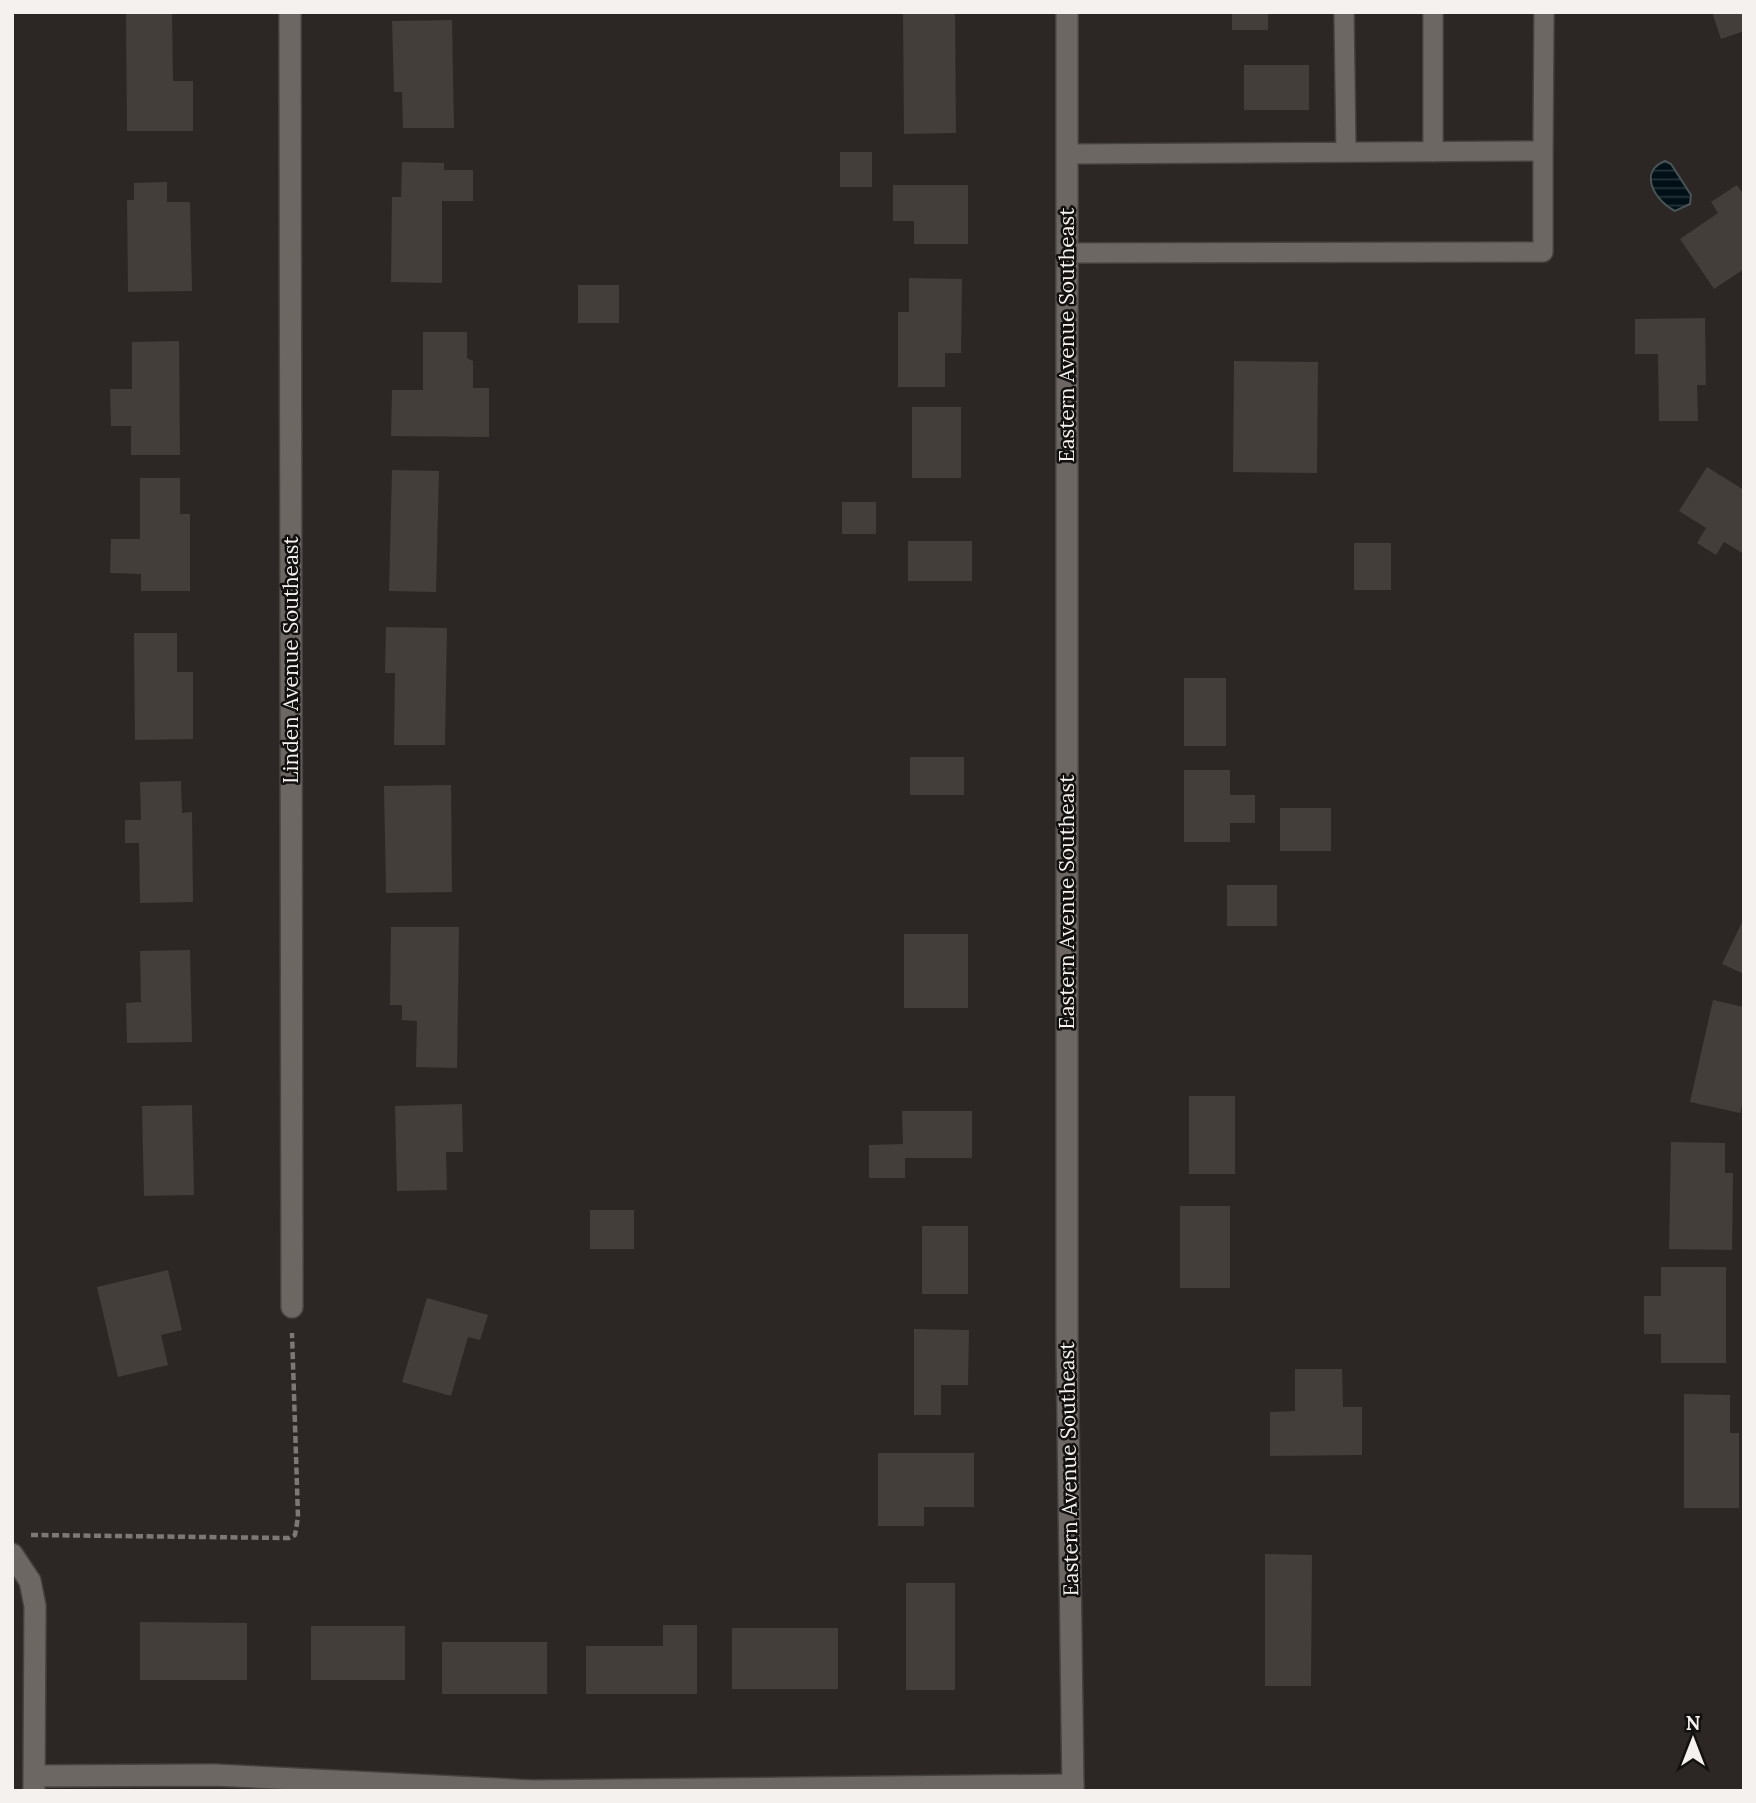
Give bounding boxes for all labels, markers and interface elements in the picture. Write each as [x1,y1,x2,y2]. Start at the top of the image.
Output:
street label: Eastern Avenue Southeast [1053,207,1080,462]
street label: Linden Avenue Southeast [277,536,304,784]
street label: Eastern Avenue Southeast [1053,774,1080,1029]
street label: Eastern Avenue Southeast [1053,1341,1084,1597]
north arrow [1658,1705,1728,1775]
text: N [1686,1711,1701,1735]

